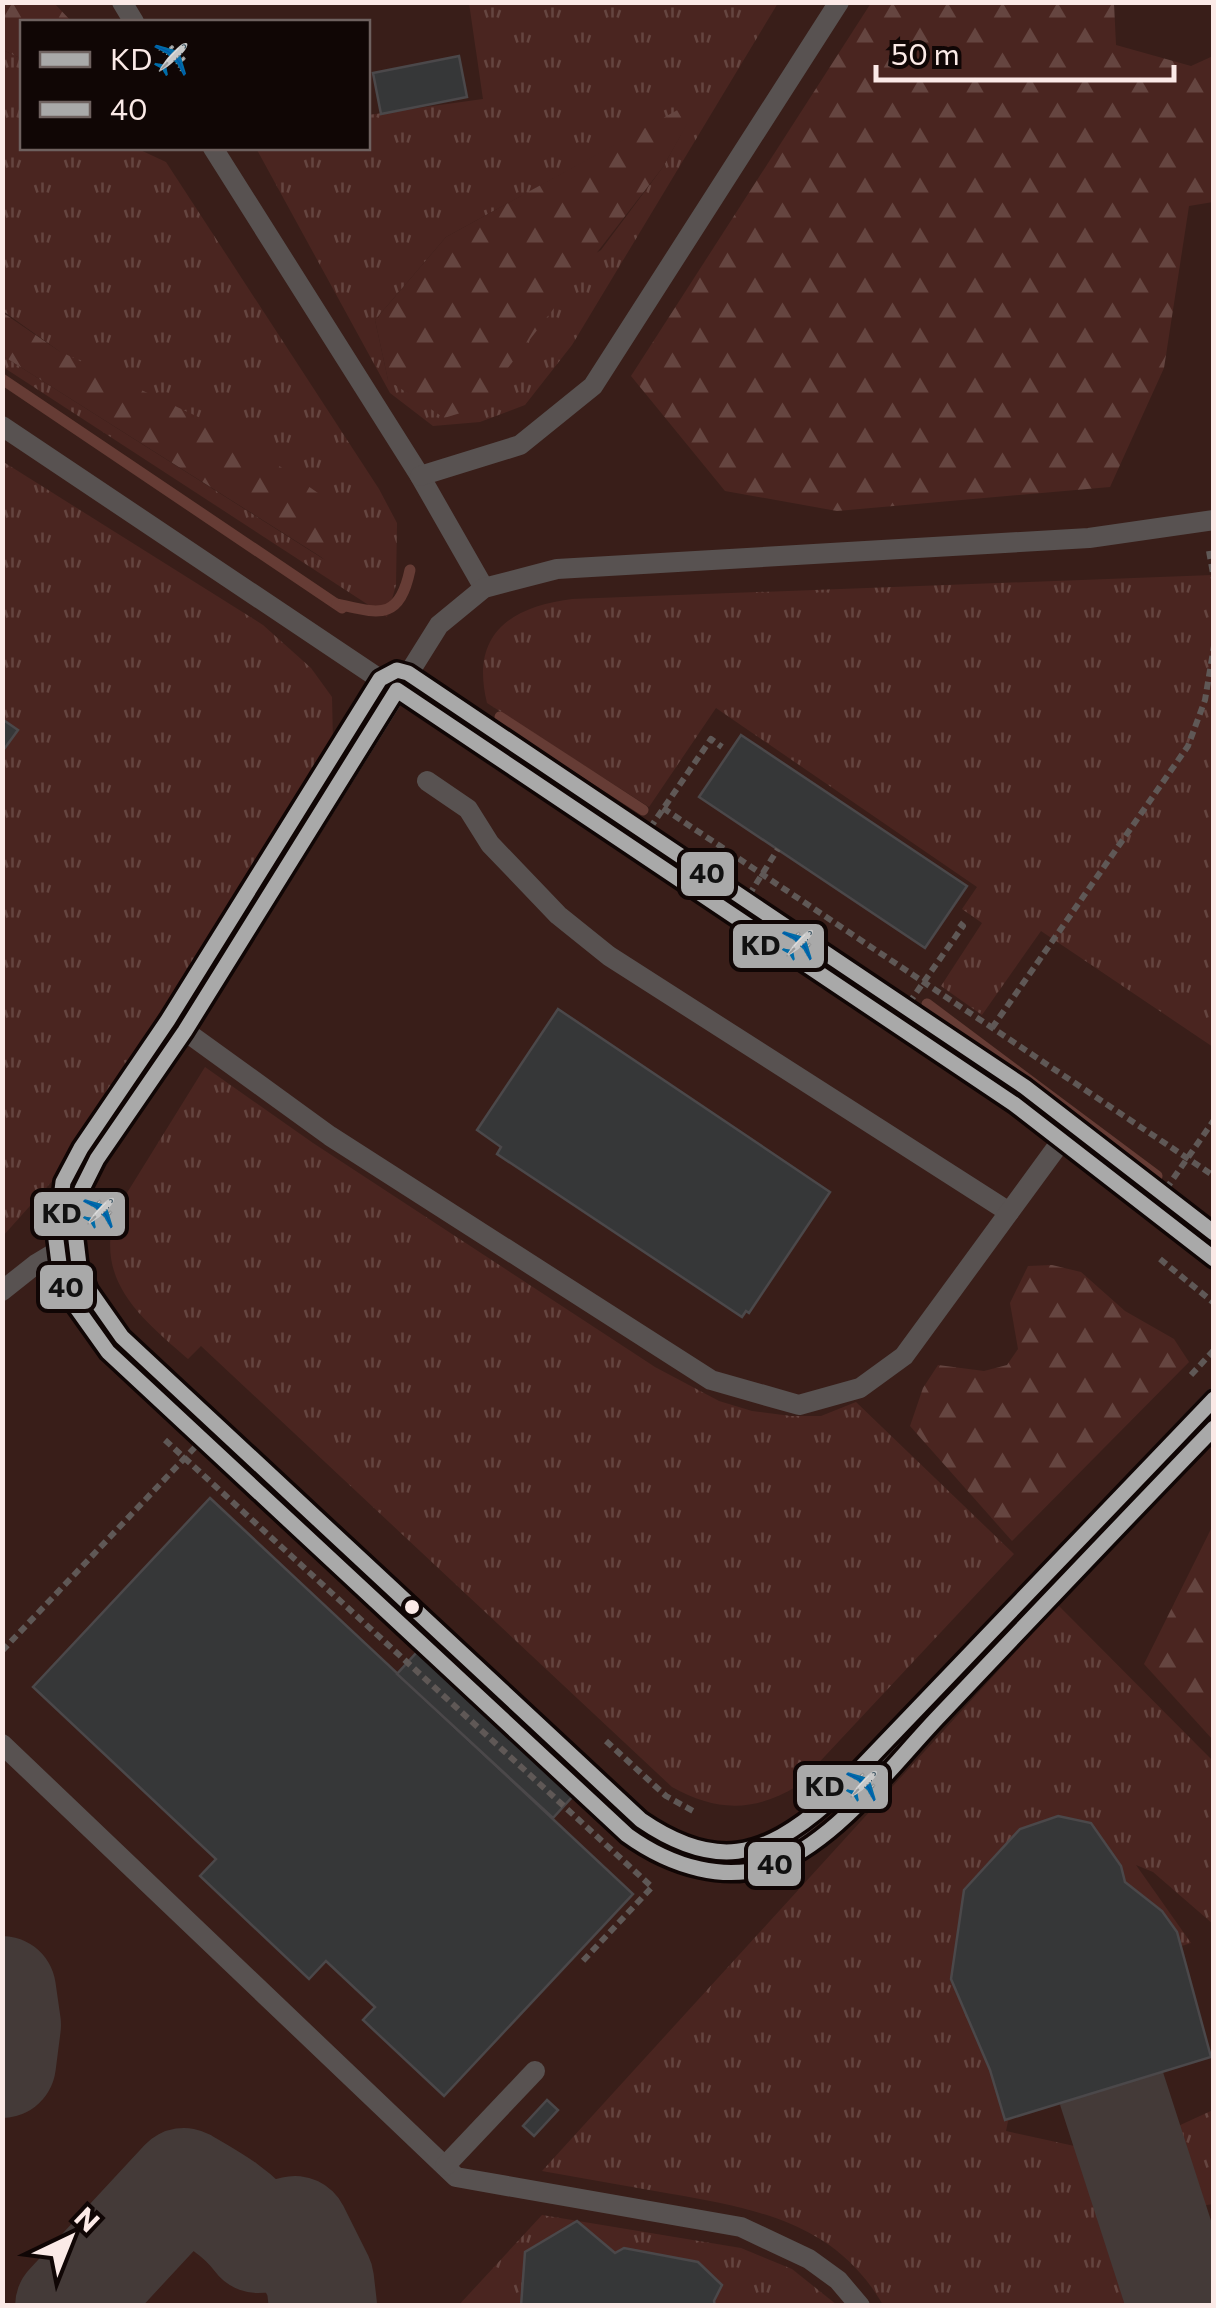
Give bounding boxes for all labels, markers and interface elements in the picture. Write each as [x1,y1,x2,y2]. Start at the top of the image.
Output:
legend [20,20,370,150]
scale bar [876,20,1174,82]
text: 50 m [891,34,960,71]
text: KD✈️ [110,39,190,77]
text: 40 [110,89,148,126]
line badge: 40 [679,850,736,898]
text: 40 [689,855,725,889]
line badge: KD✈️ [731,922,826,970]
text: KD✈️ [741,927,816,962]
line badge: KD✈️ [32,1190,127,1238]
text: KD✈️ [42,1195,117,1230]
line badge: 40 [38,1263,95,1311]
text: 40 [48,1269,84,1303]
unlabelled marker [402,1597,422,1617]
line badge: KD✈️ [795,1763,890,1811]
text: KD✈️ [805,1768,880,1803]
line badge: 40 [746,1840,803,1888]
text: 40 [757,1846,793,1880]
north arrow [20,2188,120,2288]
text: N [68,2199,107,2239]

